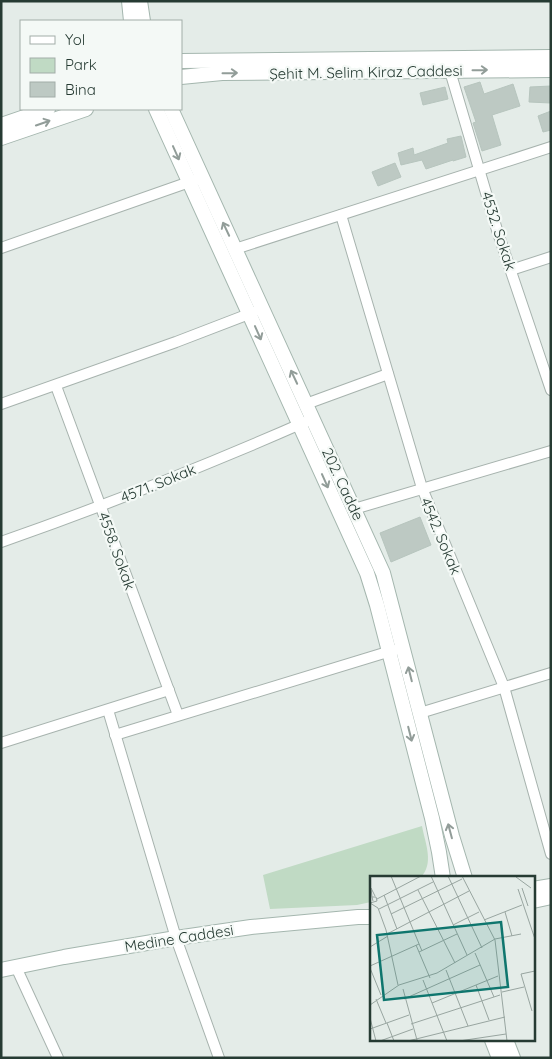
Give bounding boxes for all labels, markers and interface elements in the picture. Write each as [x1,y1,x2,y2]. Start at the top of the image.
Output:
legend [20,20,182,110]
text: Yol [65,30,85,49]
text: Park [65,55,97,74]
street label: Şehit M. Selim Kiraz Caddesi [269,61,463,83]
one-way arrow [471,65,487,75]
one-way arrow [221,68,237,78]
text: Bina [65,80,96,99]
one-way arrow [35,118,51,127]
one-way arrow [172,145,181,160]
street label: 4532. Sokak [477,189,521,273]
one-way arrow [221,222,231,237]
one-way arrow [253,325,263,340]
one-way arrow [289,370,298,385]
street label: 202. Cadde [318,445,368,523]
street label: 4571. Sokak [118,459,198,507]
one-way arrow [321,473,330,488]
street label: 4542. Sokak [416,495,466,577]
street label: 4558. Sokak [94,509,140,593]
one-way arrow [405,666,414,682]
one-way arrow [406,725,415,741]
one-way arrow [445,824,455,840]
inset map [370,876,534,1042]
street label: Medine Caddesi [123,920,235,956]

